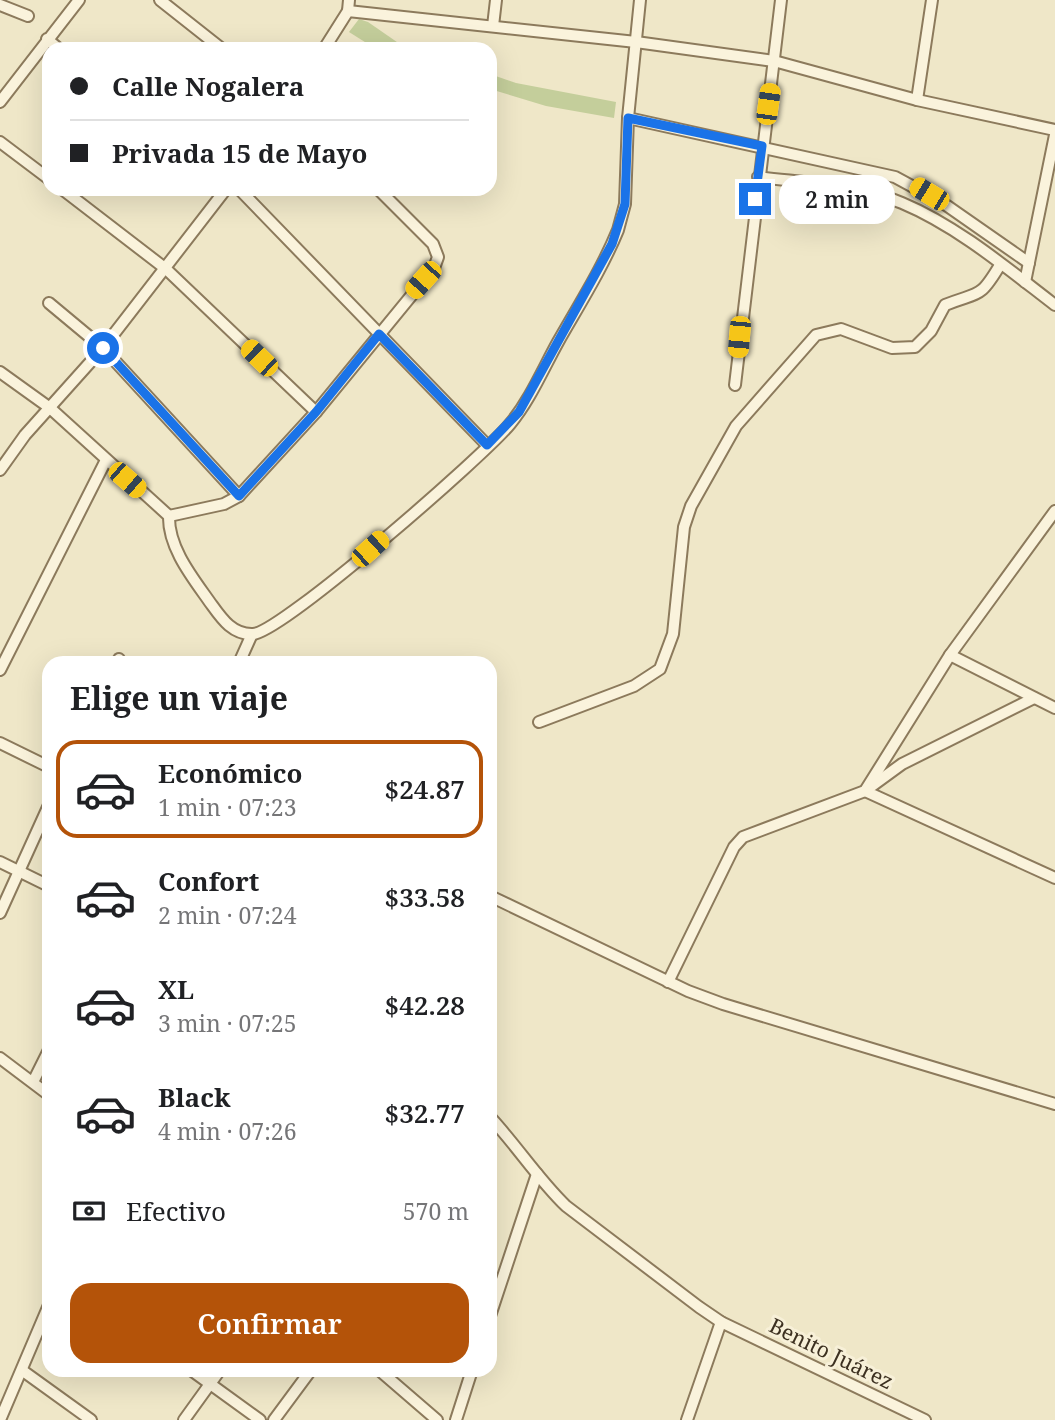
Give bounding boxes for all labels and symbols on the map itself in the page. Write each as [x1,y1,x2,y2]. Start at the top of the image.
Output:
car [755,82,782,126]
callout: 2 min [780,174,895,224]
car [906,174,953,214]
route end [739,183,771,215]
car [402,257,445,303]
car [727,315,752,359]
route start [87,332,119,364]
car [237,336,282,380]
car [105,458,150,502]
car [348,527,393,571]
street label: Benito Juárez [765,1311,898,1395]

